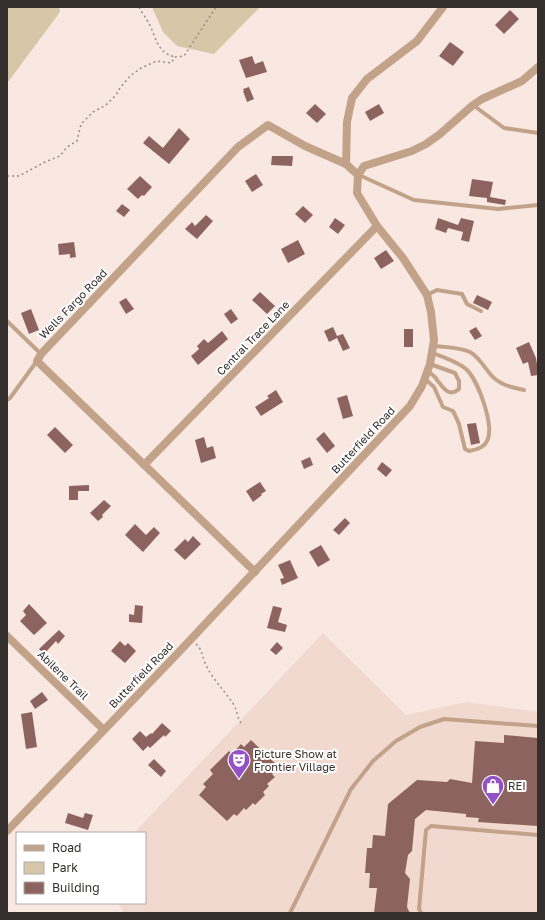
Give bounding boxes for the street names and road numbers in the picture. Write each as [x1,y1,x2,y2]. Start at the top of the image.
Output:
street label: Wells Fargo Road [36,266,109,341]
street label: Central Trace Lane [214,298,292,378]
street label: Butterfield Road [328,403,397,476]
street label: Butterfield Road [106,639,175,710]
street label: Abilene Trail [35,647,92,702]

